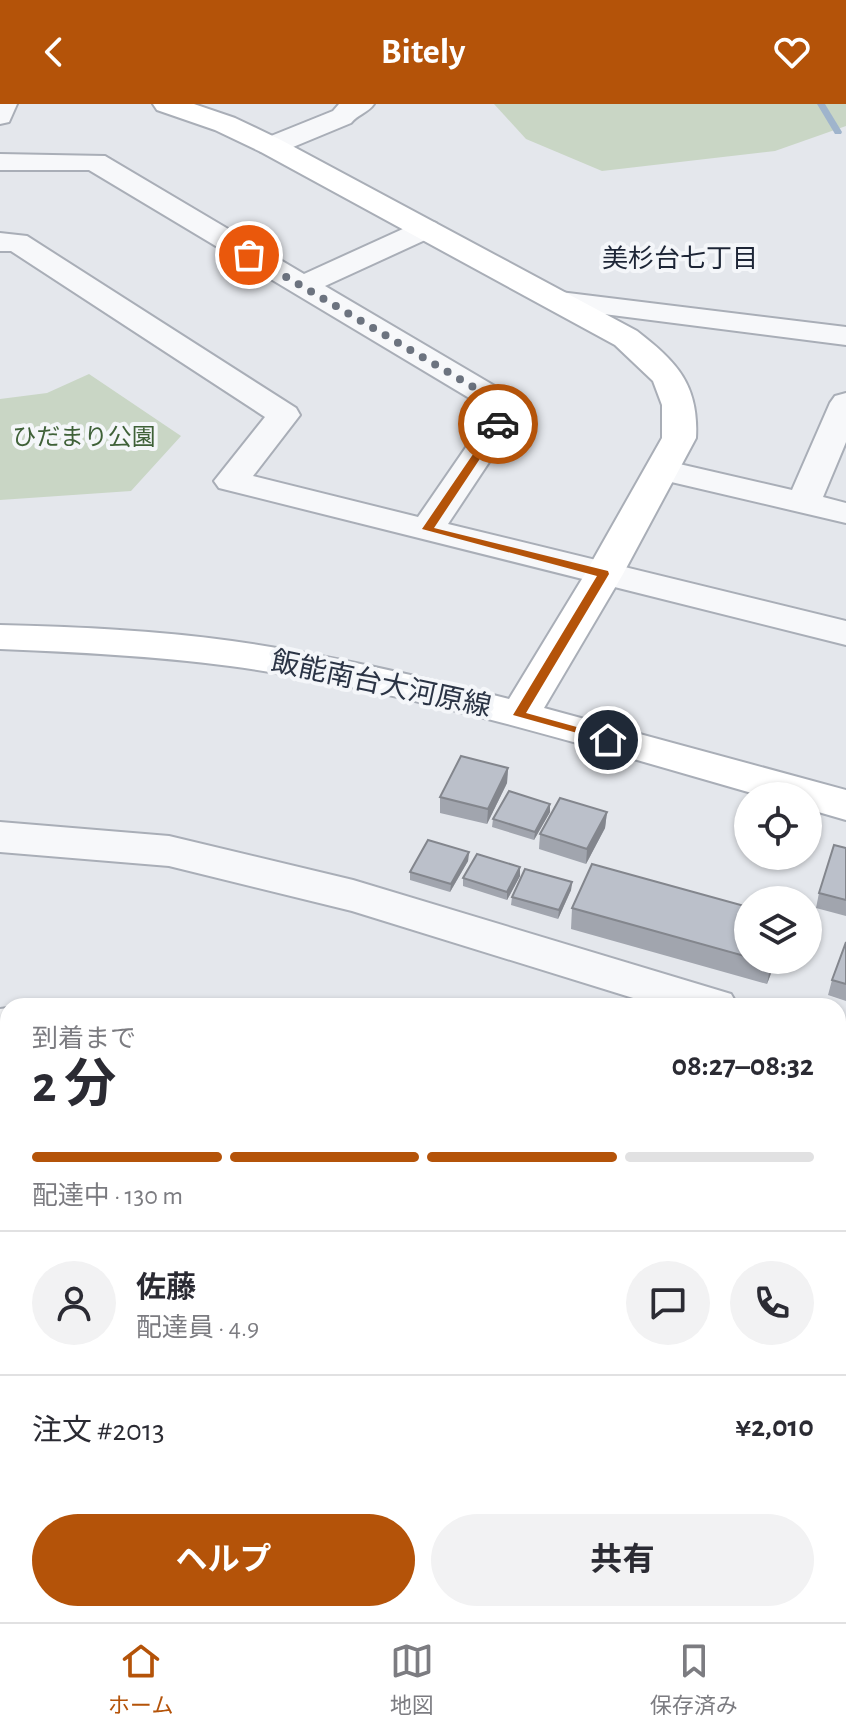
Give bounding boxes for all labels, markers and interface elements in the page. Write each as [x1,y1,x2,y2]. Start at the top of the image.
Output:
icon: back [32,30,76,74]
icon: heart [770,30,814,74]
text: Bitely [381,34,465,70]
pin [215,221,283,289]
icon: bag [227,233,271,277]
district label: 美杉台七丁目 [602,245,758,272]
courier [458,384,538,464]
icon: car [476,402,520,446]
park label: ひだまり公園 [12,425,156,450]
street label: 飯能南台大河原線 [269,646,494,722]
pin [574,706,642,774]
icon: home [586,718,630,762]
map controls [734,782,822,974]
button: locate [734,782,822,870]
button: layers [734,886,822,974]
text: 到着まで [32,1026,136,1052]
text: 08:27–08:32 [671,1051,814,1081]
text: 2 分 [32,1059,116,1111]
text: 配達中 · 130 m [32,1183,183,1209]
button: person [32,1261,116,1345]
button: chat [626,1261,710,1345]
button: phone [730,1261,814,1345]
text: 佐藤 [136,1273,196,1303]
text: 配達員 · 4.9 [136,1315,259,1341]
text: ¥2,010 [735,1412,814,1442]
text: 注文 #2013 [32,1416,165,1446]
button: ヘルプ [32,1514,415,1606]
button: 共有 [431,1514,814,1606]
tab: ホーム [108,1639,173,1719]
tab: 地図 [390,1639,434,1719]
tab: 保存済み [650,1639,738,1719]

